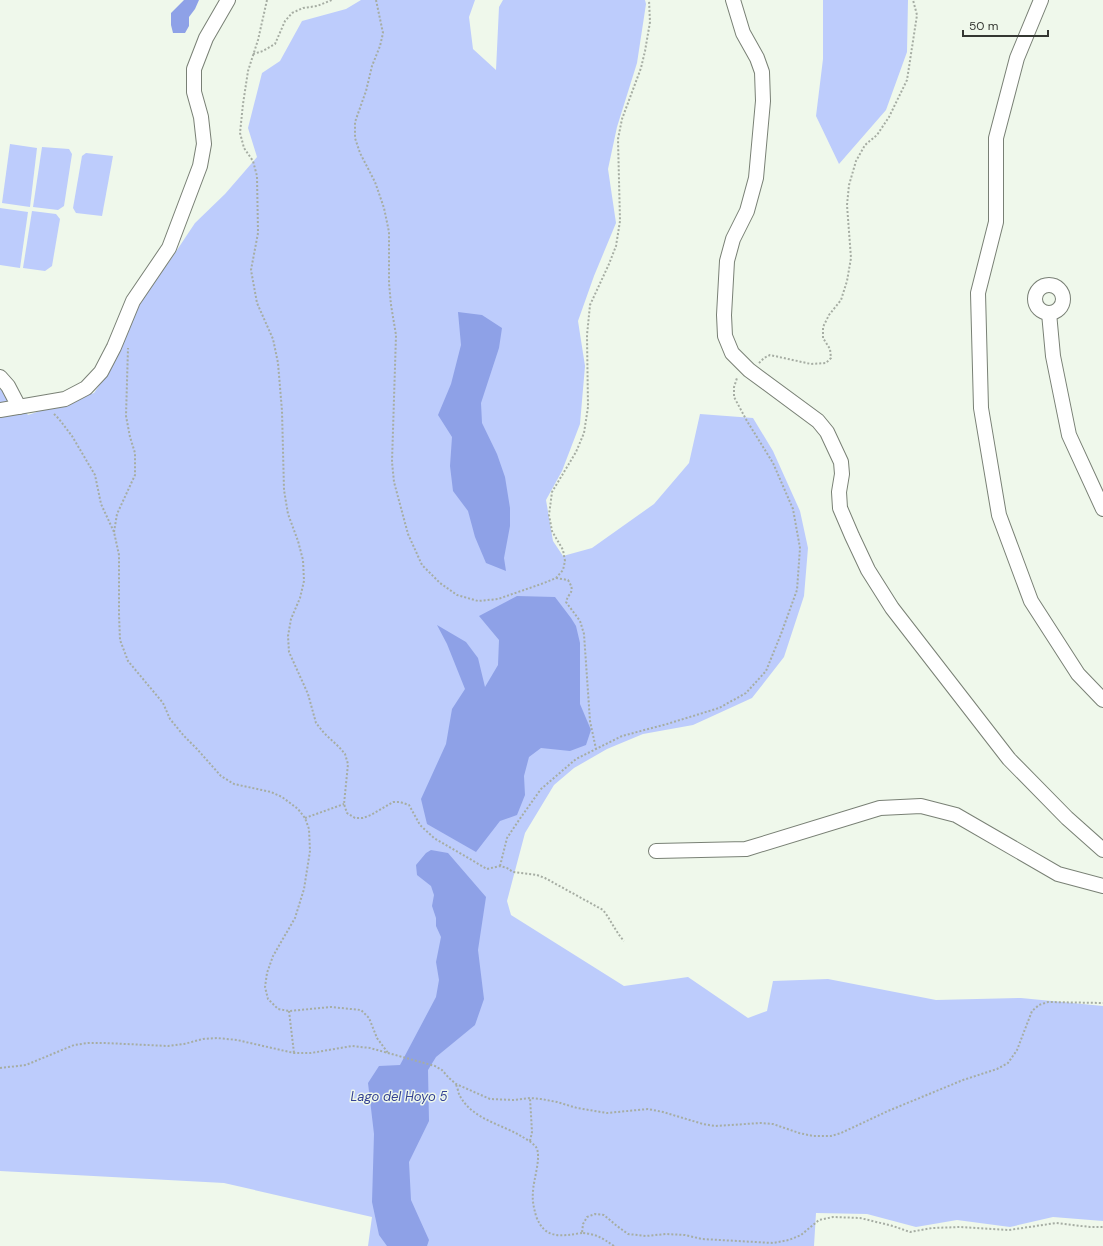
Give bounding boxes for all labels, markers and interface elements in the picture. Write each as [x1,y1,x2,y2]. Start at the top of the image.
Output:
scale bar [963,12,1048,38]
text: 50 m [969,18,998,34]
water label: Lago del Hoyo 5 [350,1088,448,1105]

